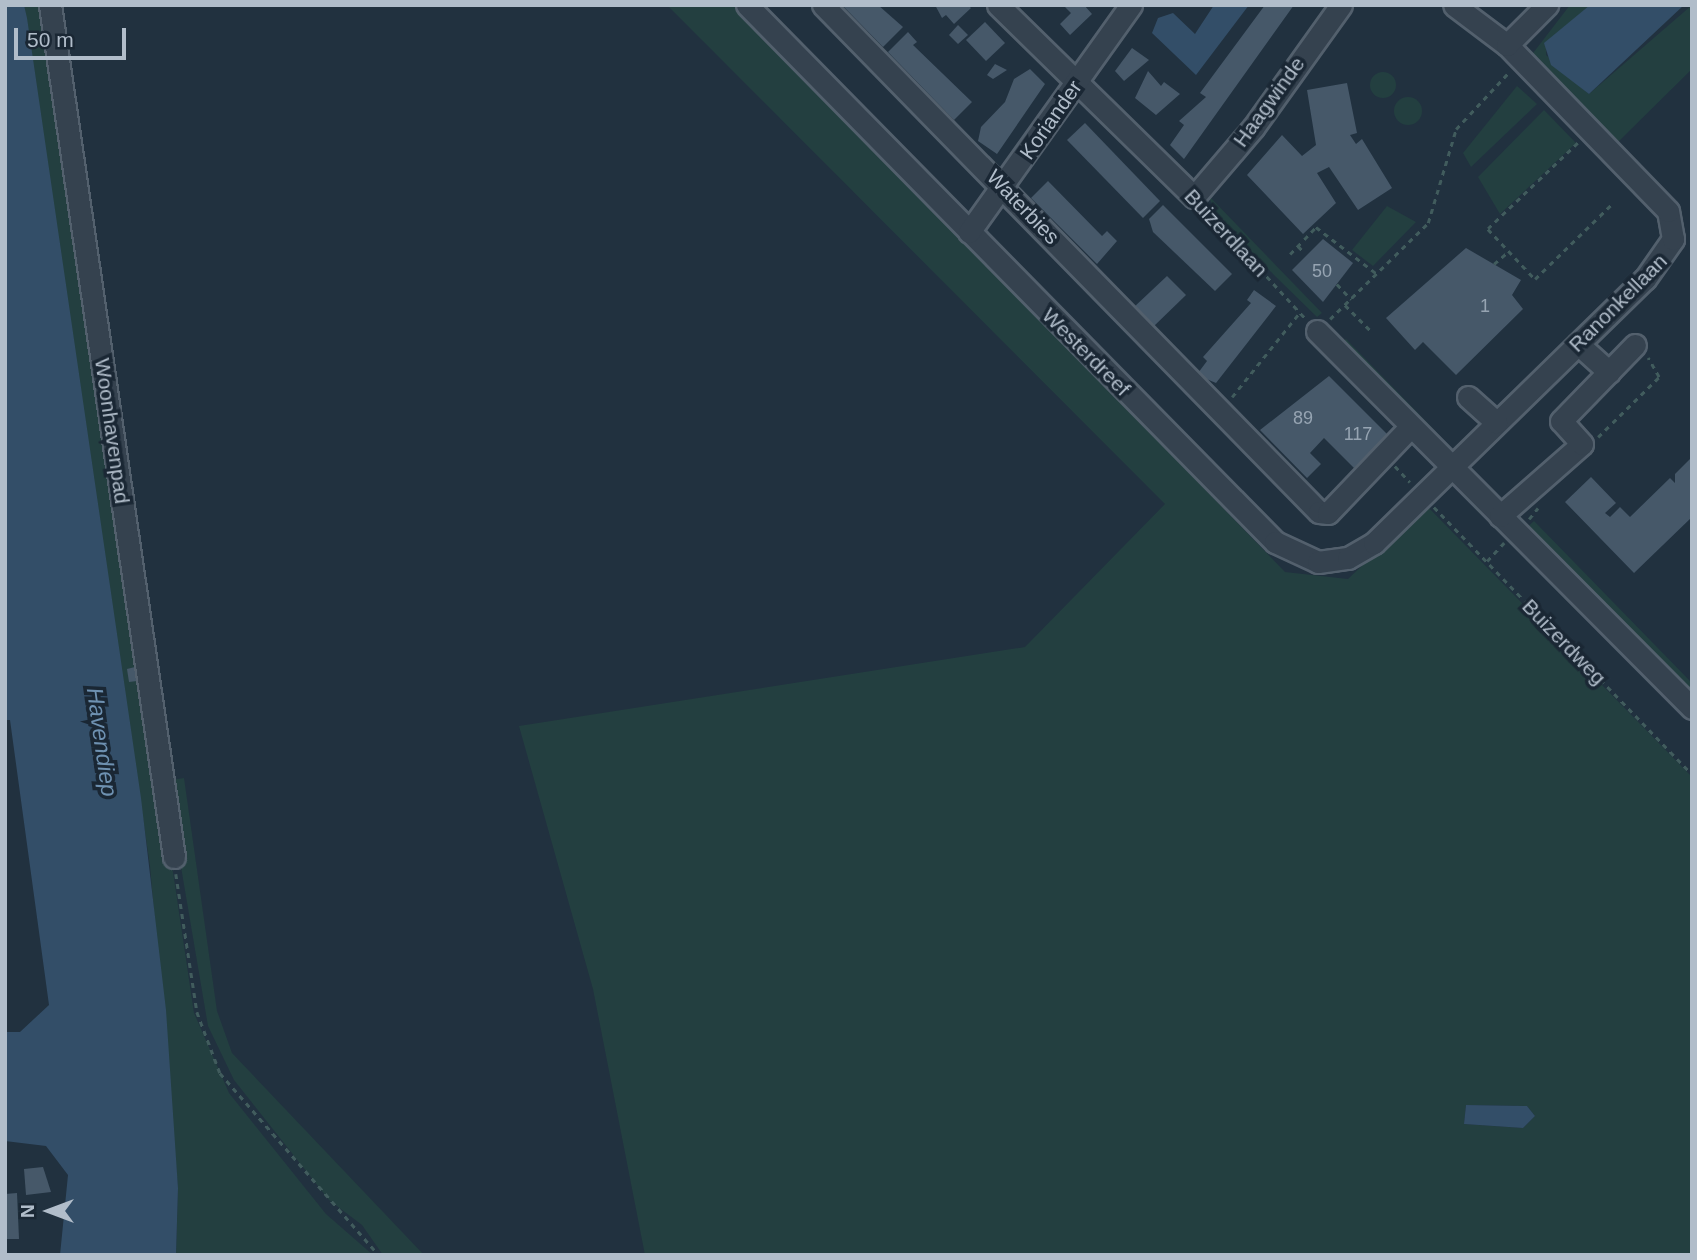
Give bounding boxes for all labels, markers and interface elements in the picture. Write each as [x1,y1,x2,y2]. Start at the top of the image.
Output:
scale bar [18,14,130,58]
text: 50 m [27,28,74,51]
street label: Haagwinde [1228,52,1310,152]
street label: Koriander [1015,75,1087,165]
street label: Waterbies [981,165,1065,249]
street label: Buizerdlaan [1179,184,1273,282]
street label: Ranonkellaan [1564,249,1672,357]
house number: 50 [1312,260,1332,282]
house number: 1 [1480,295,1490,317]
street label: Westerdreef [1037,303,1135,401]
street label: Woonhavenpad [89,357,135,505]
house number: 89 [1293,407,1313,429]
house number: 117 [1344,423,1372,445]
street label: Buizerdweg [1517,594,1611,690]
water label: Havendiep [81,686,123,798]
north arrow [14,1176,84,1246]
text: N [17,1204,38,1218]

